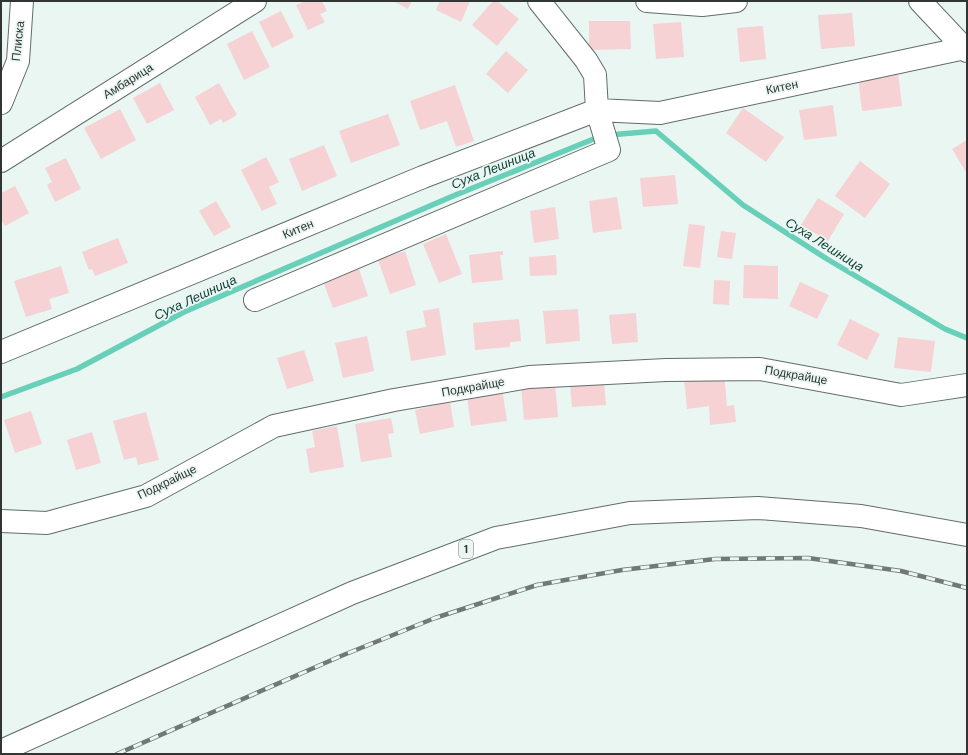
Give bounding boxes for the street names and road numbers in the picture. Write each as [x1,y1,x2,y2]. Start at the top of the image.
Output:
street label: Плиска [8,20,28,62]
street label: Амбарица [100,59,156,103]
street label: Китен [765,76,799,98]
street label: Китен [280,215,316,243]
street label: Подкрайще [763,362,829,388]
street label: Подкрайще [440,374,506,400]
street label: Подкрайще [135,461,199,503]
road number: 1 [459,540,473,558]

